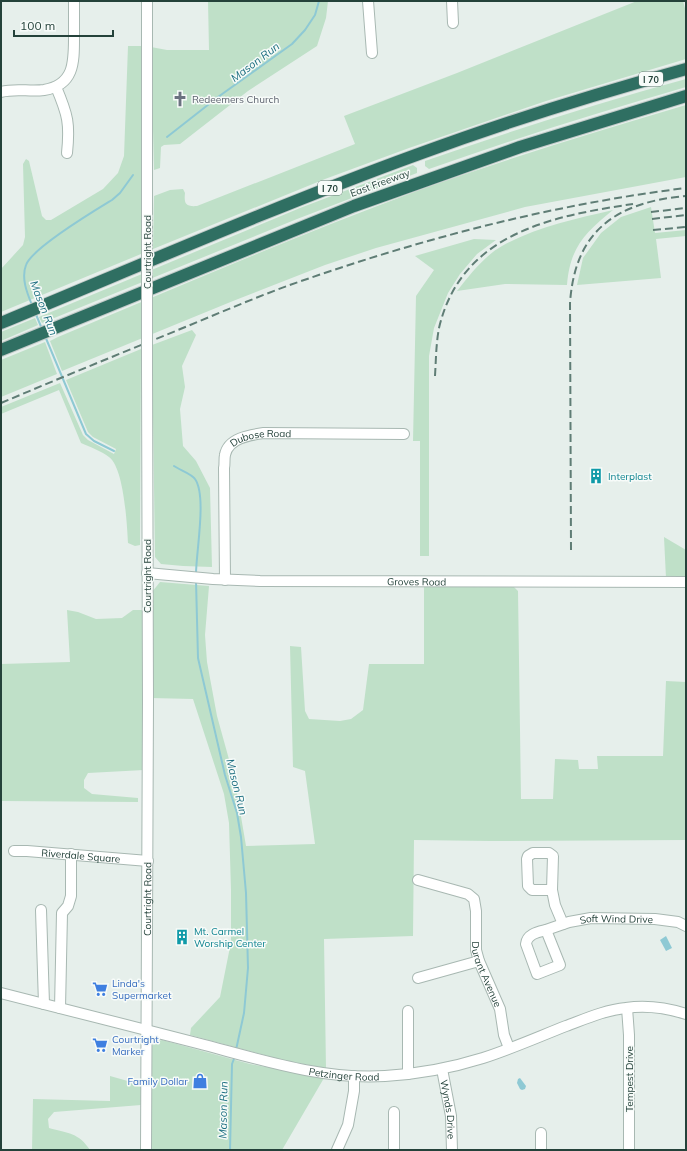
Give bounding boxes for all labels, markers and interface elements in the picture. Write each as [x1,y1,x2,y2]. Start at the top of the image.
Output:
scale bar [14,12,113,38]
text: 100 m [20,18,55,33]
water label: Mason Run [228,39,282,85]
road number: I 70 [639,72,663,86]
church icon: Redeemers Church [171,90,189,108]
place label: Redeemers Church [192,93,279,106]
street label: East Freeway [348,166,412,200]
road number: I 70 [318,181,342,195]
street label: Courtright Road [141,215,154,289]
water label: Mason Run [27,279,61,337]
street label: Dubose Road [227,427,291,449]
building icon: Interplast [587,467,605,485]
place label: Interplast [608,470,652,483]
street label: Courtright Road [141,539,154,613]
street label: Groves Road [387,575,446,588]
water label: Mason Run [223,757,251,817]
street label: Riverdale Square [41,846,121,865]
street label: Courtright Road [140,862,154,936]
street label: Soft Wind Drive [579,911,653,926]
place label: Mt. Carmel Worship Center [194,925,266,950]
building icon: Mt. Carmel Worship Center [173,928,191,946]
street label: Durant Avenue [469,941,505,1009]
place label: Linda's Supermarket [112,977,172,1002]
supermarket icon: Linda's Supermarket [91,980,109,998]
place label: Courtright Marker [112,1033,159,1058]
supermarket icon: Courtright Marker [91,1036,109,1054]
street label: Tempest Drive [623,1046,636,1112]
street label: Petzinger Road [308,1064,380,1083]
shop icon: Family Dollar [191,1072,209,1090]
place label: Family Dollar [128,1075,188,1088]
street label: Wynds Drive [438,1079,458,1139]
water label: Mason Run [215,1081,231,1139]

